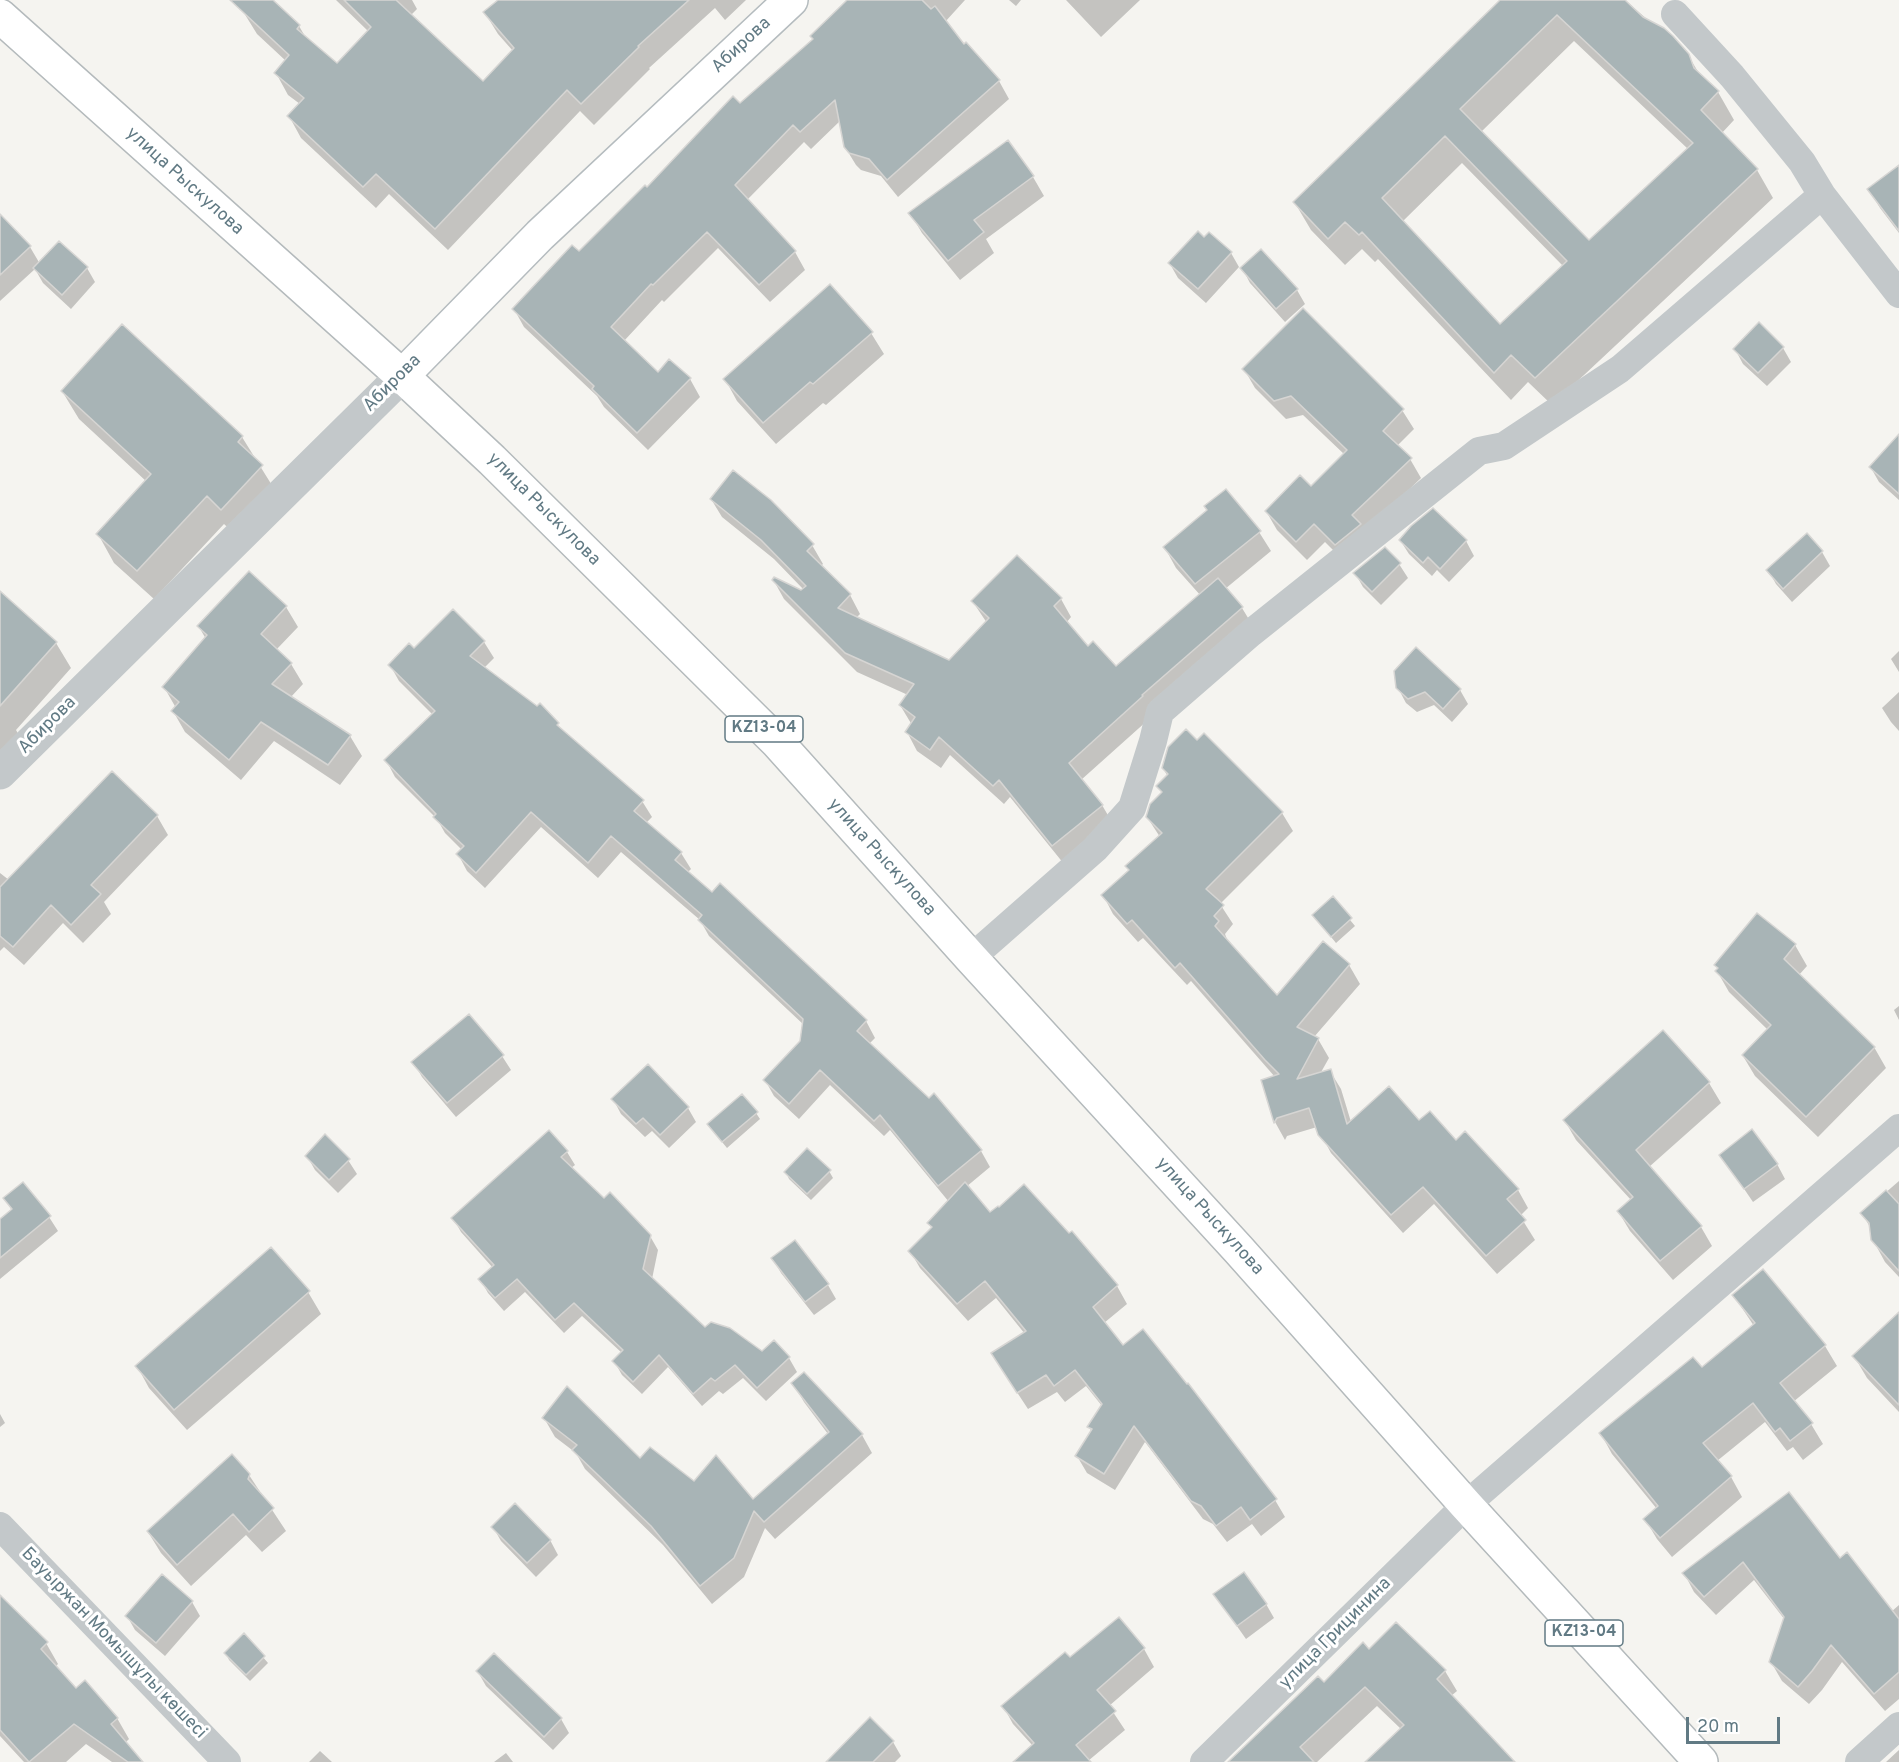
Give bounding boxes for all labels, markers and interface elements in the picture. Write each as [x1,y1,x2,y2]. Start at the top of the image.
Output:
street label: Абирова [708,13,776,79]
street label: улица Рыскулова [121,123,247,241]
street label: Абирова [360,351,426,417]
street label: улица Рыскулова [482,449,604,571]
street label: Абирова [15,693,81,759]
road number: KZ13-04 [725,716,803,742]
street label: улица Рыскулова [822,795,940,921]
street label: улица Рыскулова [1150,1154,1268,1280]
street label: Бауыржан Момышұлы көшесі [16,1544,210,1744]
street label: улица Грицинина [1276,1574,1396,1694]
road number: KZ13-04 [1545,1620,1623,1646]
scale bar [1689,1705,1784,1743]
text: 20 m [1697,1716,1739,1739]

